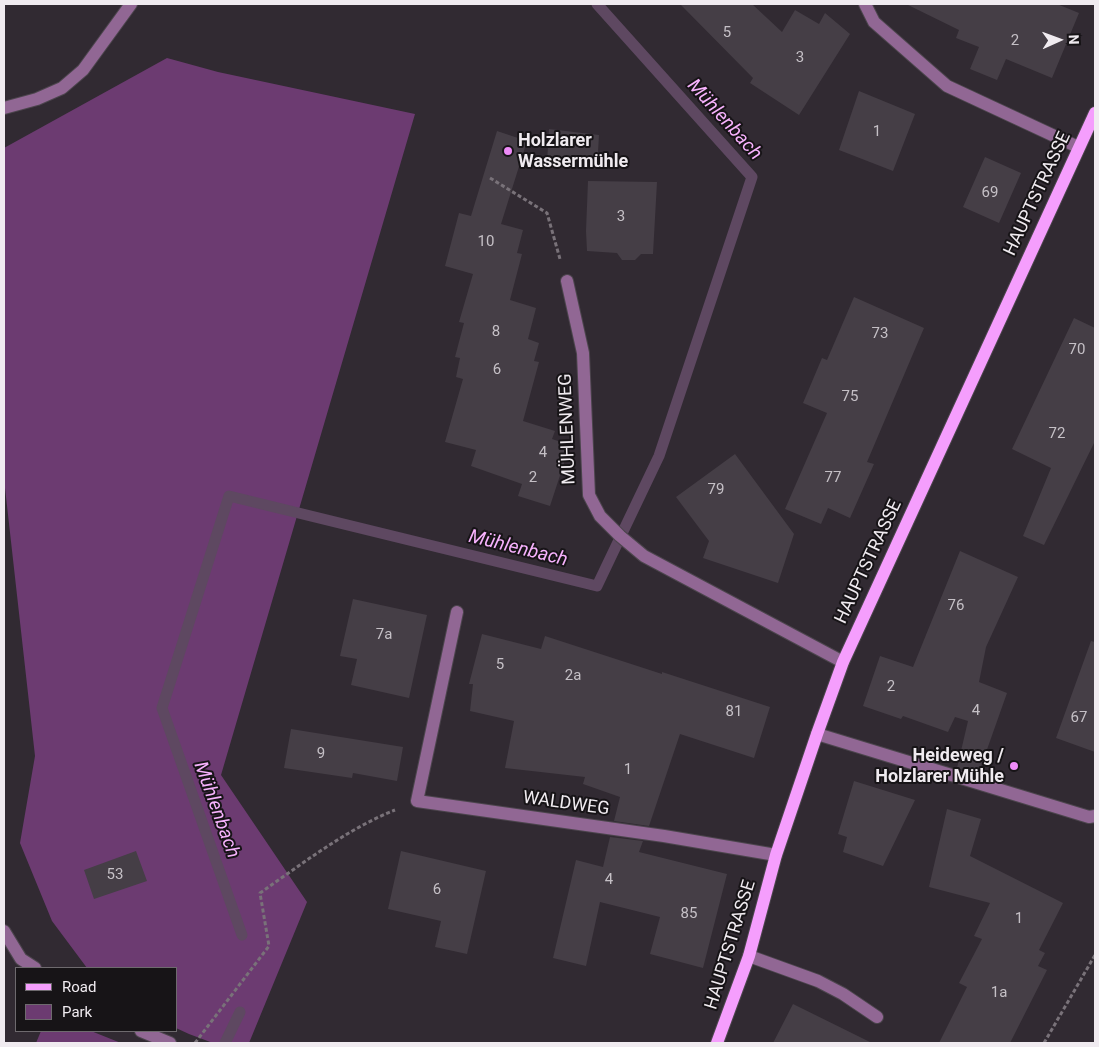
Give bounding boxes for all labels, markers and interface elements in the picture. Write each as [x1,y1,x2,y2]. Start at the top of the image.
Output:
north arrow [1034,15,1084,65]
house number: 5 [723,24,731,42]
house number: 2 [1011,32,1019,50]
text: N [1066,34,1082,45]
house number: 3 [796,49,804,67]
water label: Mühlenbach [682,75,766,165]
house number: 1 [873,123,881,141]
street label: HAUPTSTRASSE [1000,129,1076,259]
place label: Holzlarer Wassermühle [518,130,628,172]
marker: Holzlarer Wassermühle [502,145,514,157]
house number: 69 [982,184,998,202]
house number: 3 [617,208,625,226]
house number: 10 [478,233,494,251]
house number: 8 [492,323,500,341]
house number: 73 [872,325,888,343]
house number: 70 [1069,341,1085,359]
house number: 6 [493,361,501,379]
street label: MÜHLENWEG [555,373,581,485]
house number: 75 [842,388,858,406]
house number: 72 [1049,425,1065,443]
house number: 4 [539,444,547,462]
house number: 2 [529,469,537,487]
house number: 77 [825,469,841,487]
house number: 79 [708,481,724,499]
street label: HAUPTSTRASSE [831,497,907,627]
water label: Mühlenbach [466,526,570,572]
house number: 76 [948,597,964,615]
house number: 7a [376,626,392,644]
house number: 5 [496,656,504,674]
house number: 2a [565,667,581,685]
house number: 2 [887,678,895,696]
house number: 4 [972,702,980,720]
house number: 81 [726,703,742,721]
house number: 67 [1071,709,1087,727]
house number: 9 [317,745,325,763]
place label: Heideweg / Holzlarer Mühle [875,745,1004,788]
water label: Mühlenbach [188,759,244,861]
marker: Heideweg / Holzlarer Mühle [1008,760,1020,772]
house number: 1 [624,761,632,779]
street label: WALDWEG [521,787,611,821]
house number: 53 [107,866,123,884]
house number: 4 [605,871,613,889]
street label: HAUPTSTRASSE [701,878,761,1012]
house number: 6 [433,881,441,899]
house number: 85 [681,905,697,923]
house number: 1 [1015,910,1023,928]
legend [15,967,178,1032]
text: Road [62,978,96,996]
house number: 1a [991,984,1007,1002]
text: Park [62,1003,92,1021]

